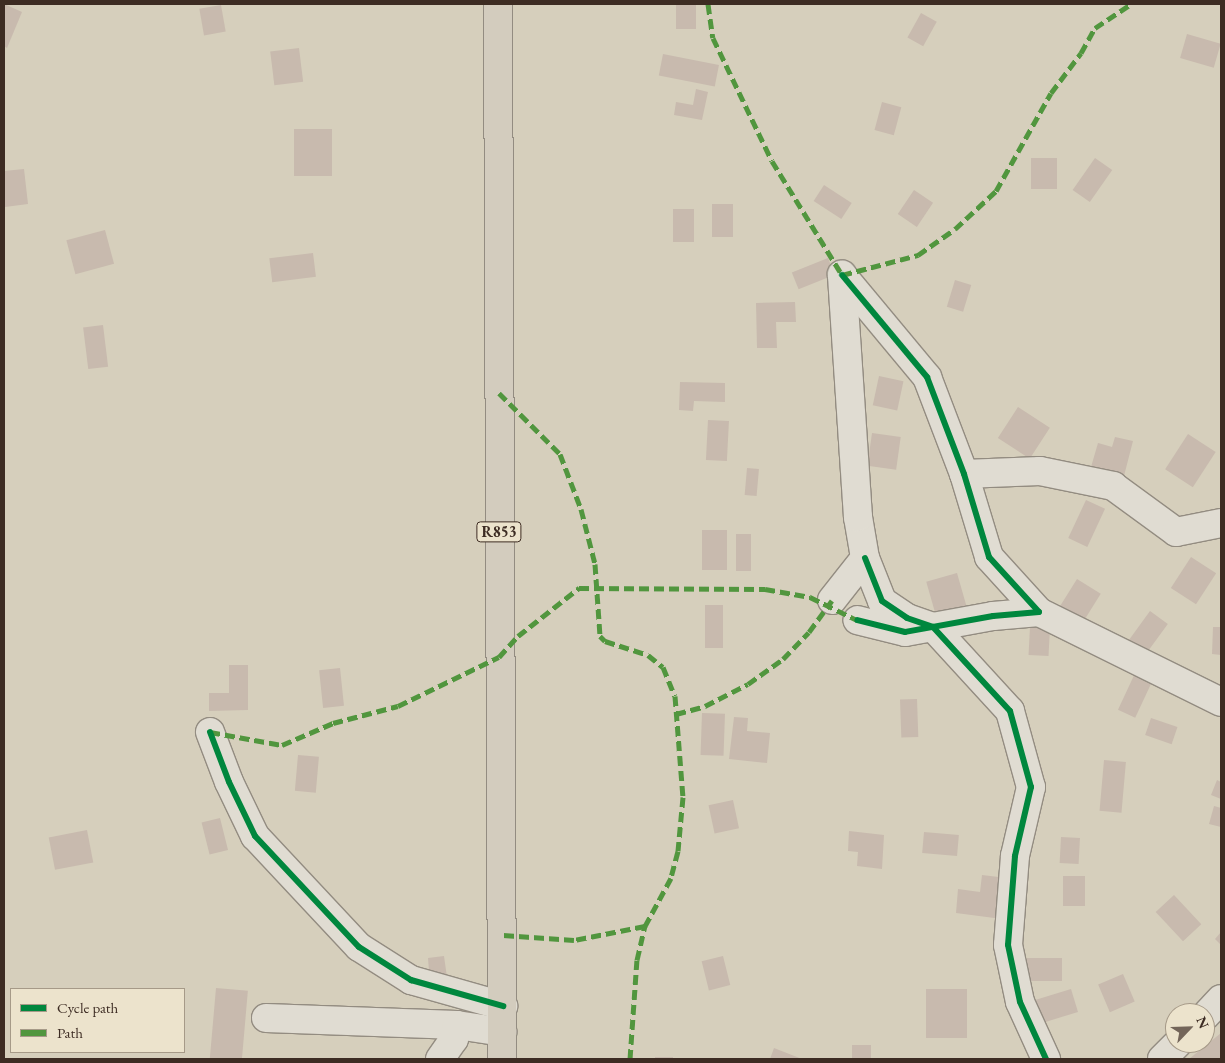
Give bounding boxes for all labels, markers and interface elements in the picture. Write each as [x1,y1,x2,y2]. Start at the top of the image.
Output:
road number: R853 [475,520,523,544]
legend [10,988,185,1053]
text: Cycle path [57,998,118,1017]
north arrow [1165,1003,1215,1053]
text: N [1192,1013,1213,1031]
text: Path [57,1023,83,1042]

